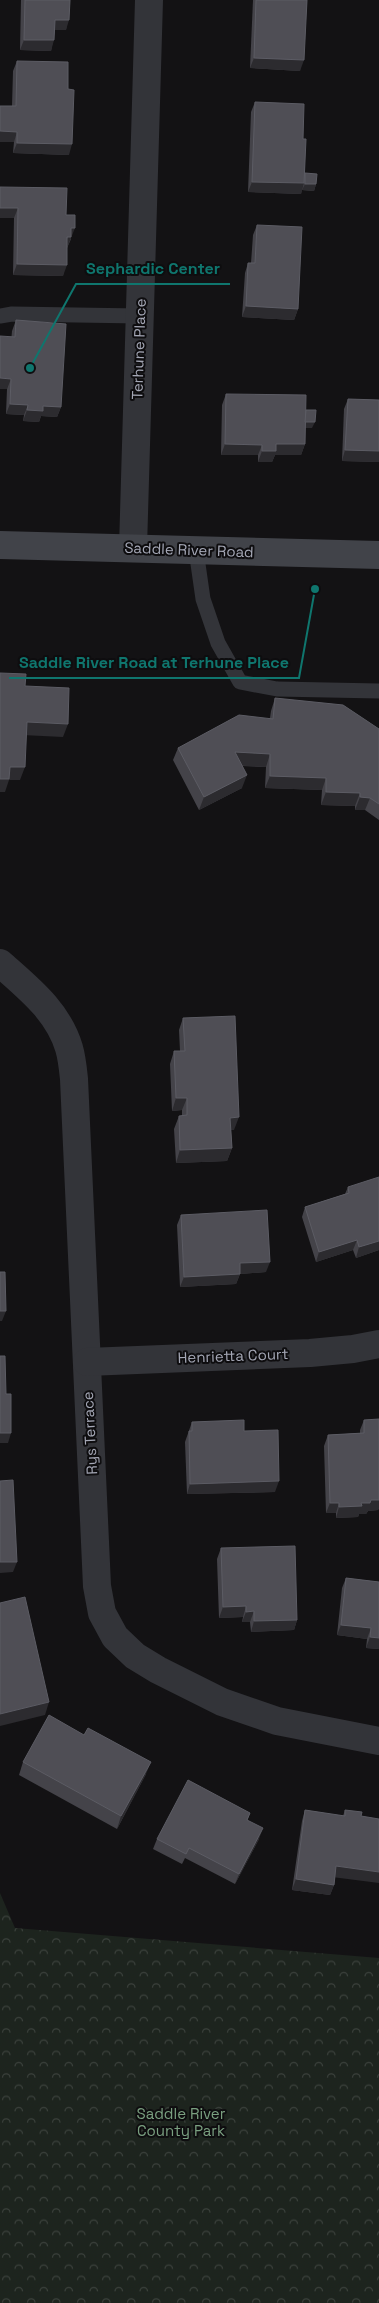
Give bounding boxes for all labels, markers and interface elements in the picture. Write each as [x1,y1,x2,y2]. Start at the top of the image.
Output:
callout: Sephardic Center [76,253,230,284]
text: Sephardic Center [86,258,220,279]
street label: Terhune Place [127,298,150,400]
street label: Saddle River Road [124,538,254,561]
callout: Saddle River Road at Terhune Place [9,647,299,678]
text: Saddle River Road at Terhune Place [19,652,289,673]
street label: Henrietta Court [177,1344,289,1367]
street label: Rys Terrace [78,1391,101,1475]
park label: Saddle River County Park [137,2104,226,2140]

